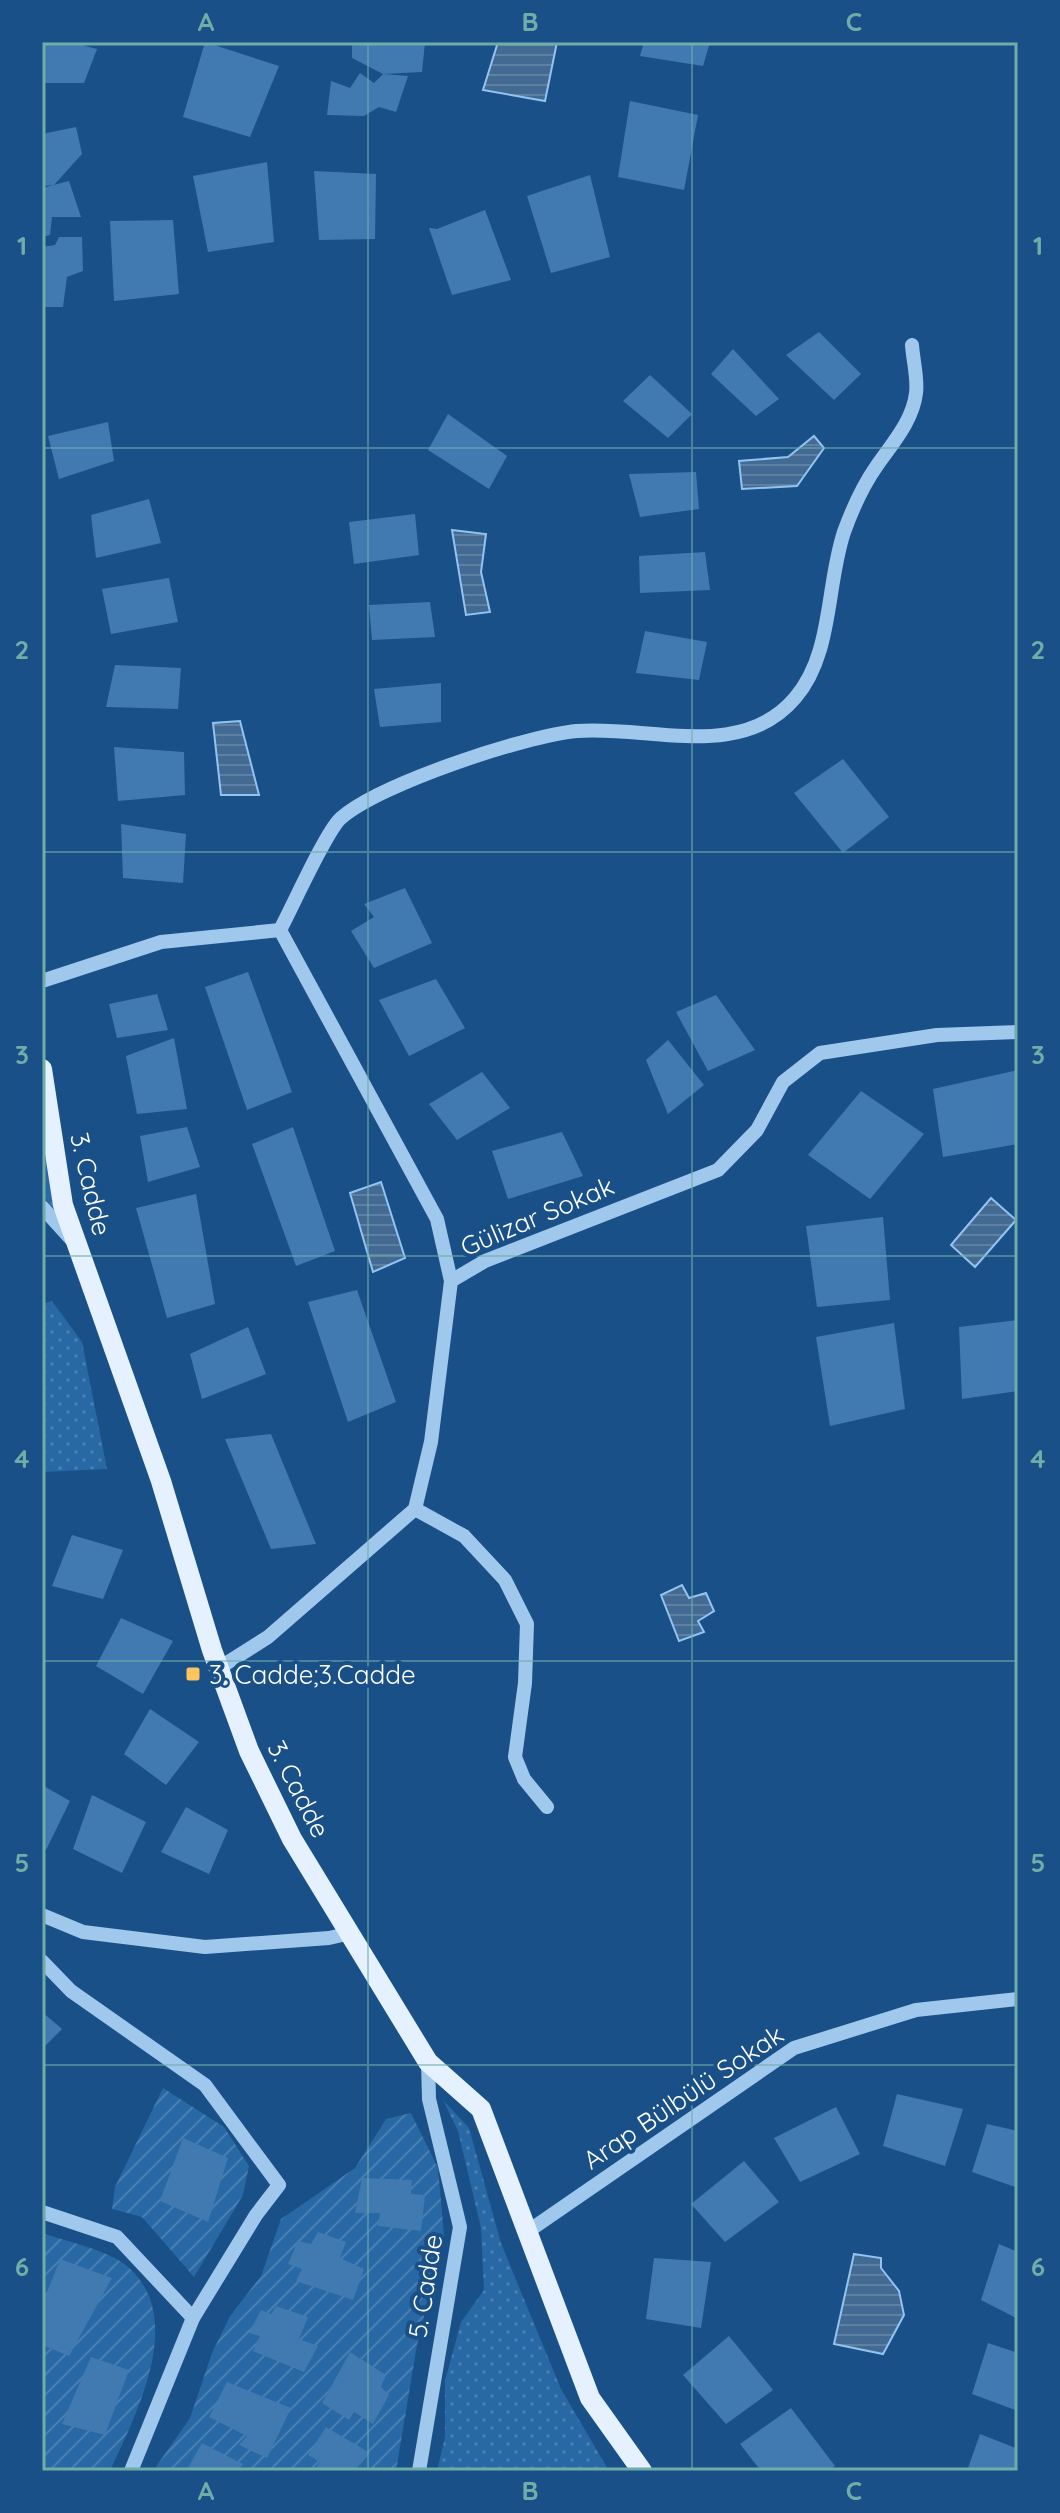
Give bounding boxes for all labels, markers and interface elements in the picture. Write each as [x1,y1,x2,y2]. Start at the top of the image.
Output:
text: A [198,5,215,38]
text: B [521,5,539,38]
text: C [846,5,862,38]
text: 1 [17,229,27,262]
text: 1 [1033,229,1043,262]
text: 2 [15,633,29,666]
text: 2 [1031,633,1045,666]
text: 3 [15,1038,29,1071]
text: 3 [1031,1038,1045,1071]
street label: 3. Cadde [63,1129,119,1239]
street label: Gülizar Sokak [455,1169,619,1263]
text: 4 [14,1442,30,1475]
text: 4 [1030,1442,1046,1475]
place label: 3. Cadde;3.Cadde [209,1658,416,1691]
marker: 3. Cadde;3.Cadde [184,1665,202,1683]
street label: 3. Cadde [261,1735,337,1843]
text: 5 [15,1846,29,1879]
text: 5 [1031,1846,1045,1879]
street label: Arap Bülbülü Sokak [576,2018,790,2176]
street label: 5. Cadde [401,2232,449,2340]
text: 6 [15,2250,29,2283]
text: 6 [1031,2250,1045,2283]
text: A [198,2474,215,2507]
text: B [521,2474,539,2507]
text: C [846,2474,862,2507]

